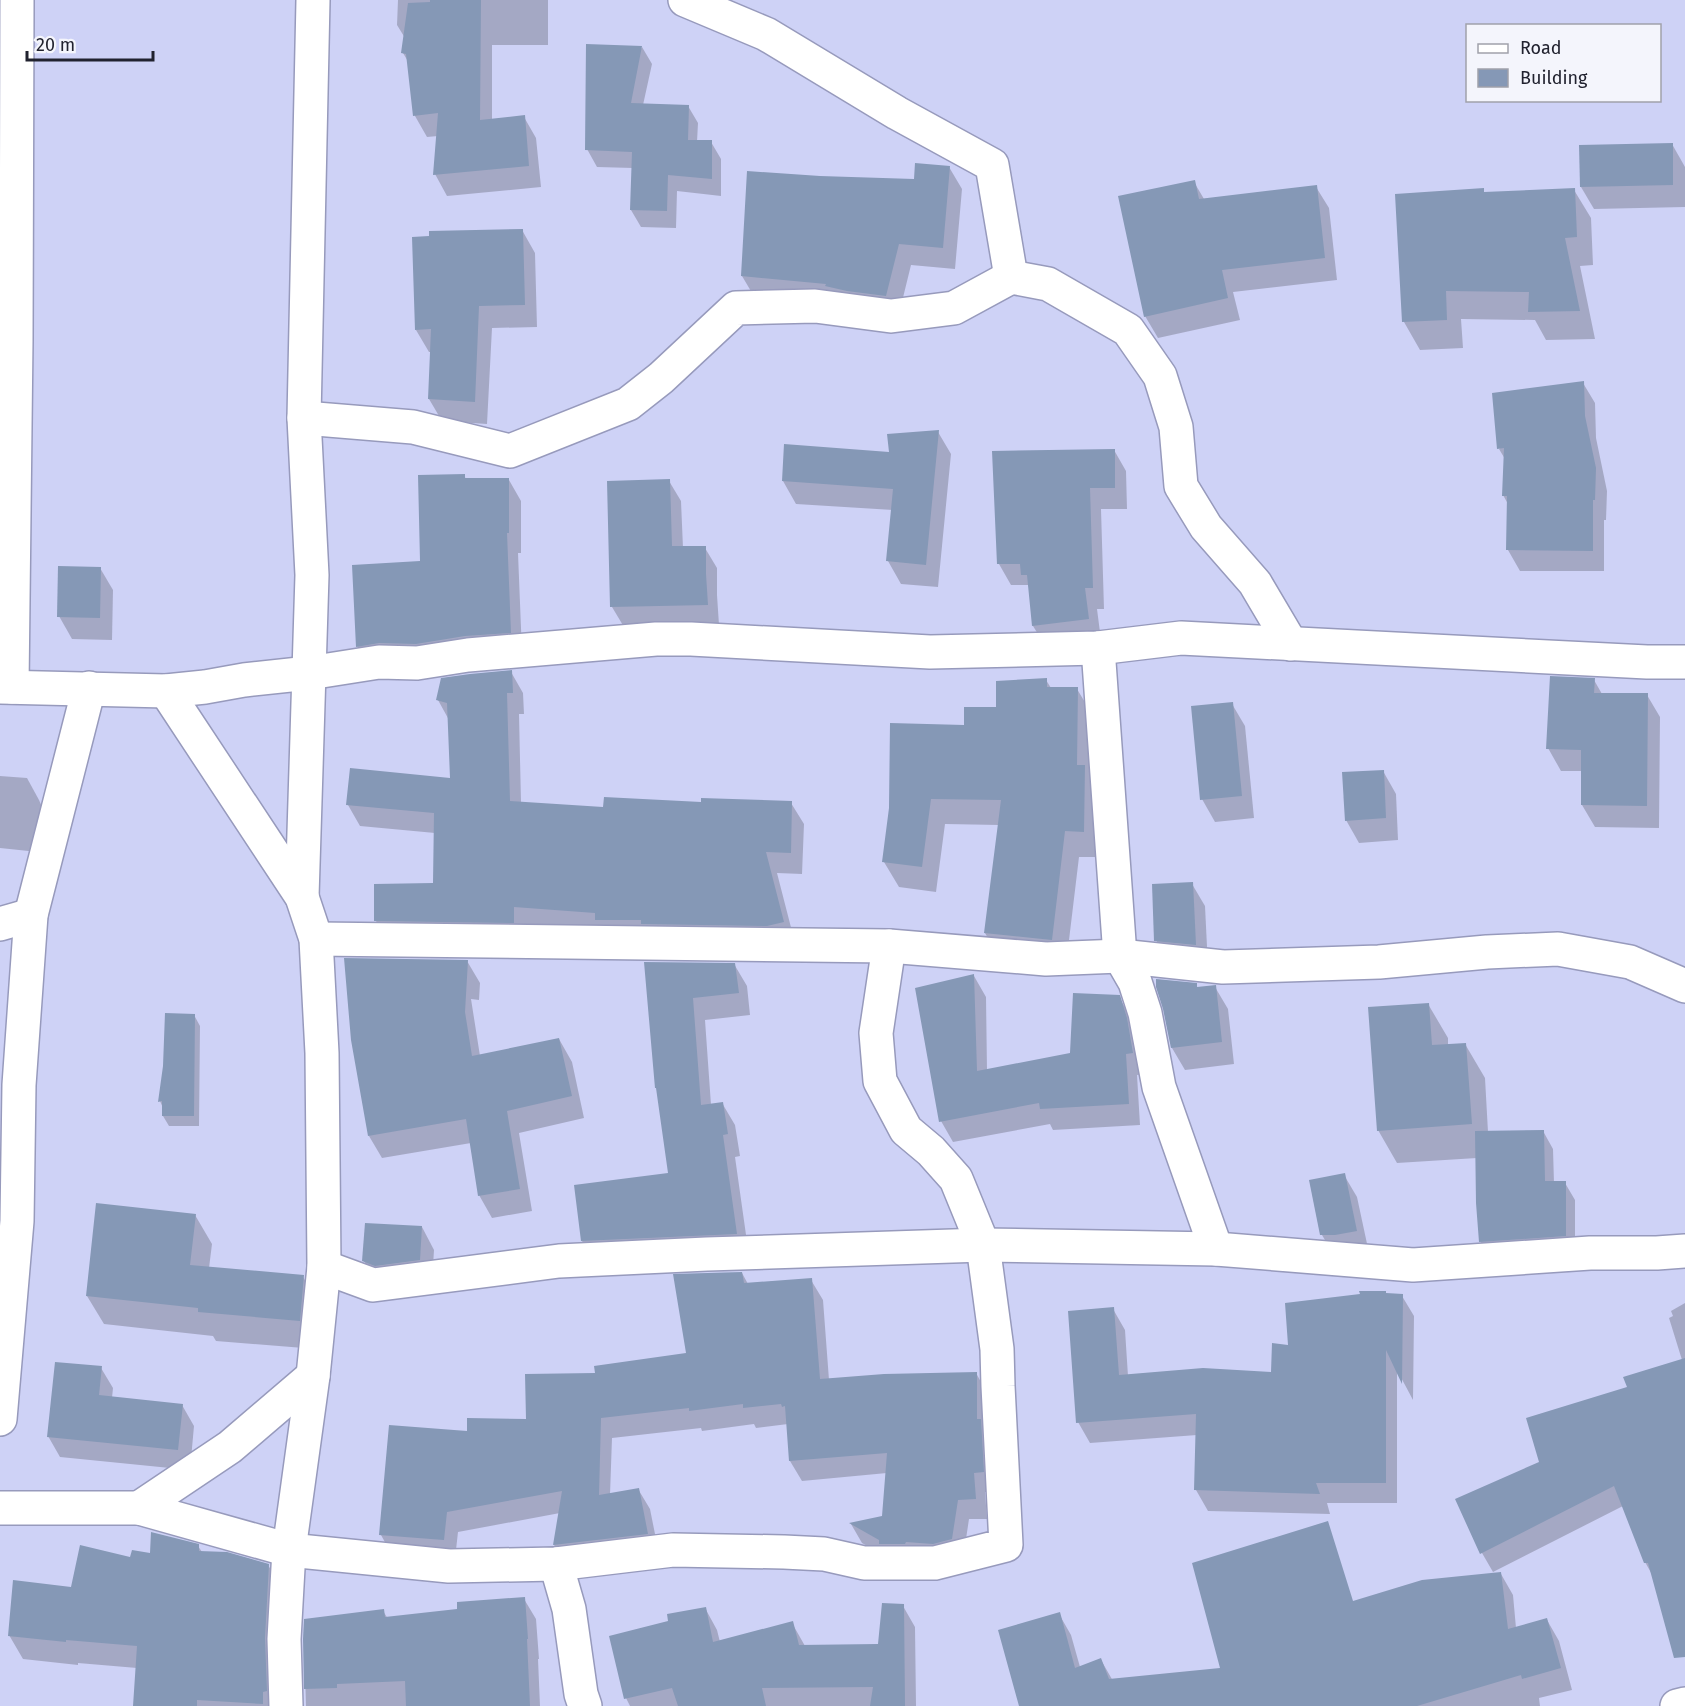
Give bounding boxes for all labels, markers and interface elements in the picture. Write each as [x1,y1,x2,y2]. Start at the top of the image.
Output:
scale bar [27,24,153,62]
legend [1466,24,1661,102]
text: 20 m [36,34,75,56]
text: Road [1520,37,1562,59]
text: Building [1520,67,1588,89]

